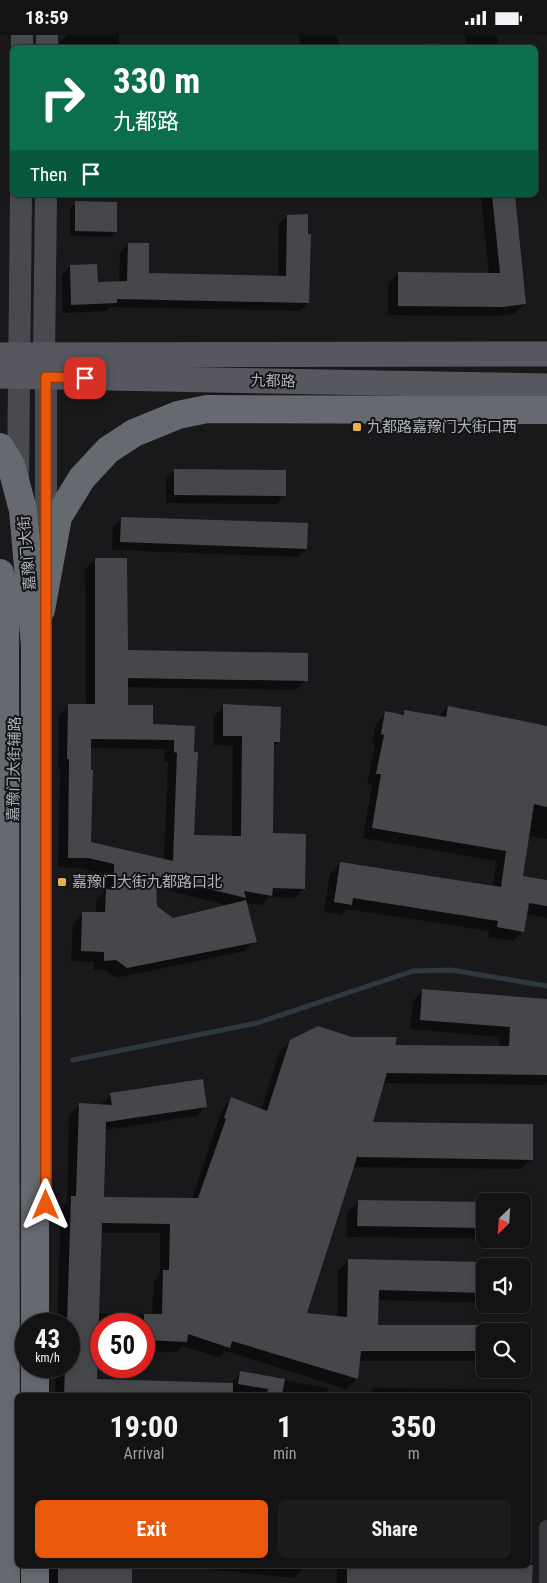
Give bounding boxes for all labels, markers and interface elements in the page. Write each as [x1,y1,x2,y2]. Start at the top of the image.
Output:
text: 18:59 [25,6,69,29]
text: 330 m [113,61,200,102]
icon: right [30,65,95,130]
text: 九都路 [113,109,179,134]
icon: arrive [77,160,105,188]
text: Then [30,163,67,186]
pin [64,357,106,399]
icon: arrive [71,364,99,392]
street label: 九都路 [250,372,296,390]
place label: 九都路嘉豫门大街口西 [367,418,517,436]
marker: 九都路嘉豫门大街口西 [351,421,363,433]
street label: 嘉豫门大街 [15,515,39,591]
street label: 嘉豫门大街辅路 [4,716,24,822]
place label: 嘉豫门大街九都路口北 [72,873,222,891]
marker: 嘉豫门大街九都路口北 [56,876,68,888]
position arrow [19,1178,71,1230]
north arrow [476,1193,531,1247]
map controls [476,1193,531,1378]
button: sound [476,1258,531,1313]
speed limit sign: 50 [90,1313,155,1378]
button: search [476,1323,531,1378]
text: 43 [35,1325,60,1354]
text: km/h [35,1351,60,1365]
text: 19:00 [110,1409,178,1444]
text: 1 [277,1409,292,1444]
text: 350 [391,1409,436,1444]
text: Arrival [124,1444,164,1463]
text: min [273,1444,296,1463]
text: m [408,1444,420,1463]
button: Exit [35,1500,268,1558]
button: Share [278,1500,511,1558]

